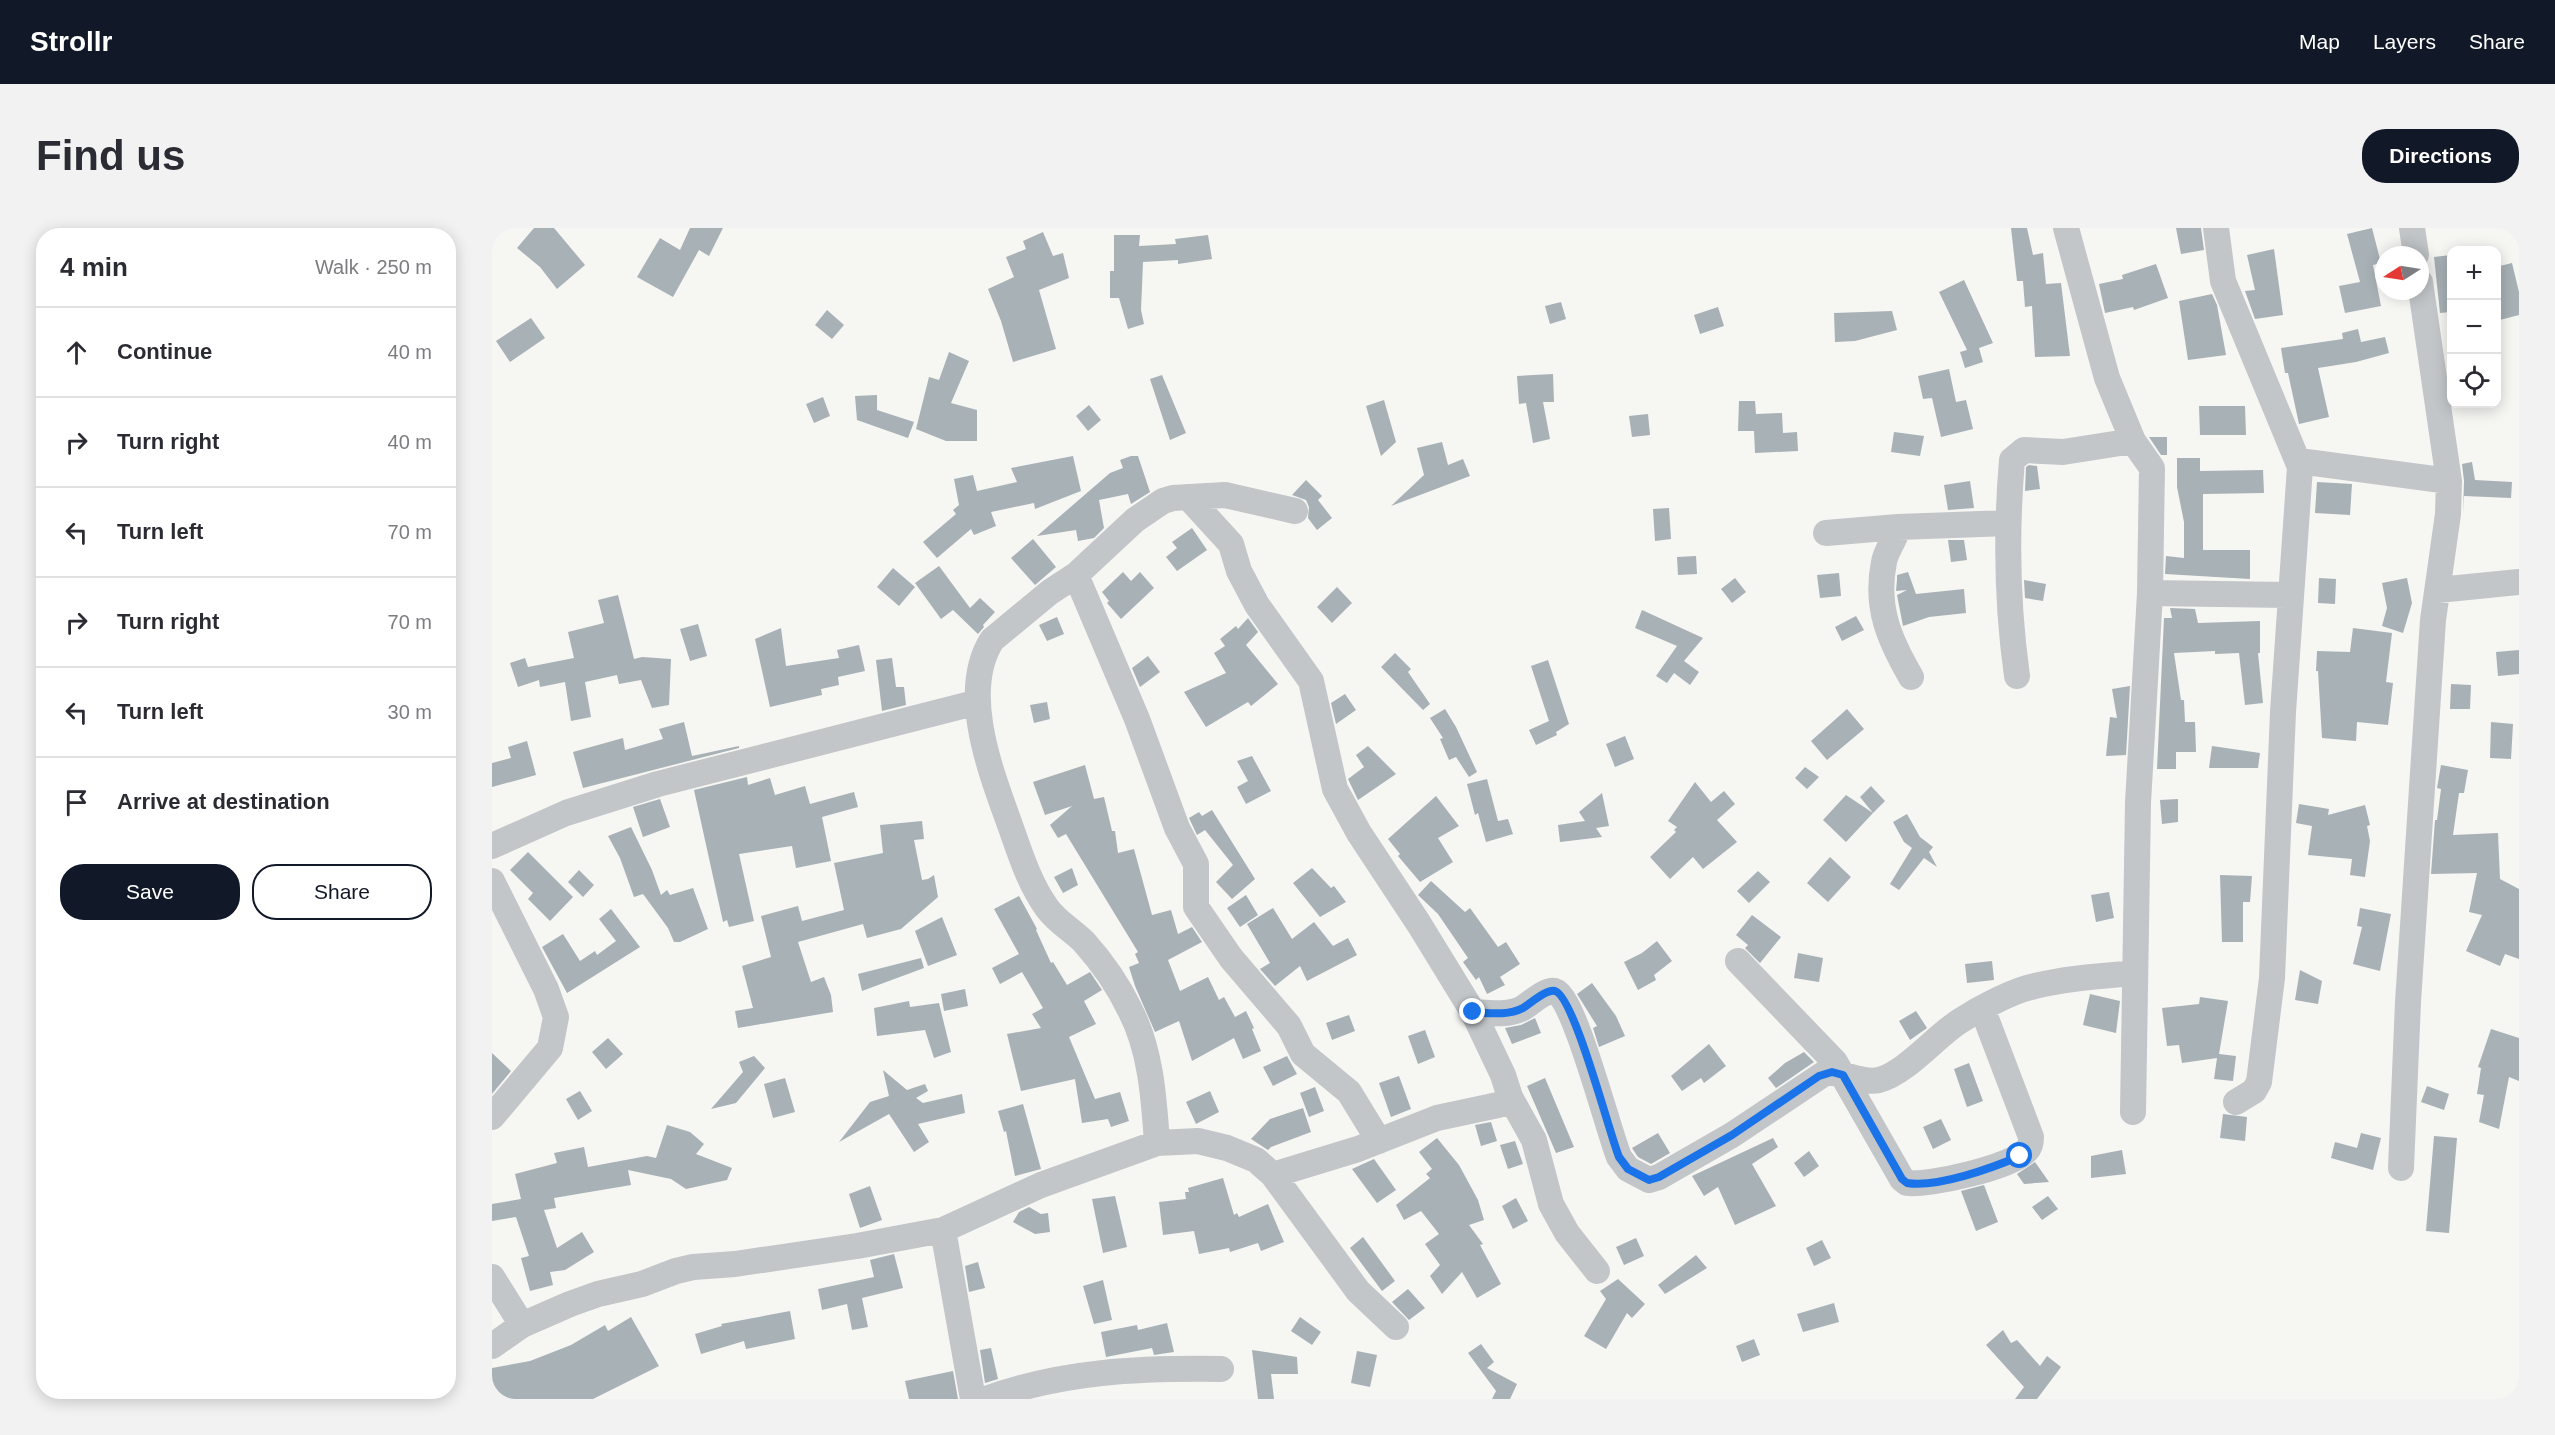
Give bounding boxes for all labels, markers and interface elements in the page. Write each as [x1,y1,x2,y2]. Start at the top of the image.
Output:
text: Strollr [30,26,112,57]
text: Map [2299,30,2340,53]
text: Layers [2373,30,2436,53]
text: Share [2469,30,2525,53]
button: Directions [2362,129,2519,183]
text: Find us [36,132,185,179]
north arrow [2375,246,2429,300]
map controls [2447,246,2501,408]
button: + [2447,246,2501,300]
text: 4 min [60,252,128,282]
text: Walk · 250 m [315,256,432,278]
button: − [2447,300,2501,354]
icon: ahead [60,336,93,369]
text: Continue [117,339,212,364]
text: 40 m [388,341,432,363]
button: locate [2447,354,2501,408]
icon: right [60,426,93,459]
text: Turn right [117,429,219,454]
text: 40 m [388,431,432,453]
icon: left [60,516,93,549]
text: Turn left [117,519,203,544]
text: 70 m [388,521,432,543]
icon: right [60,606,93,639]
text: Turn right [117,609,219,634]
text: 70 m [388,611,432,633]
icon: left [60,696,93,729]
text: Turn left [117,699,203,724]
text: 30 m [388,701,432,723]
icon: arrive [60,786,93,819]
text: Arrive at destination [117,789,330,814]
button: Save [60,864,240,920]
button: Share [252,864,432,920]
route end [1459,998,1485,1024]
route start [2006,1142,2032,1168]

